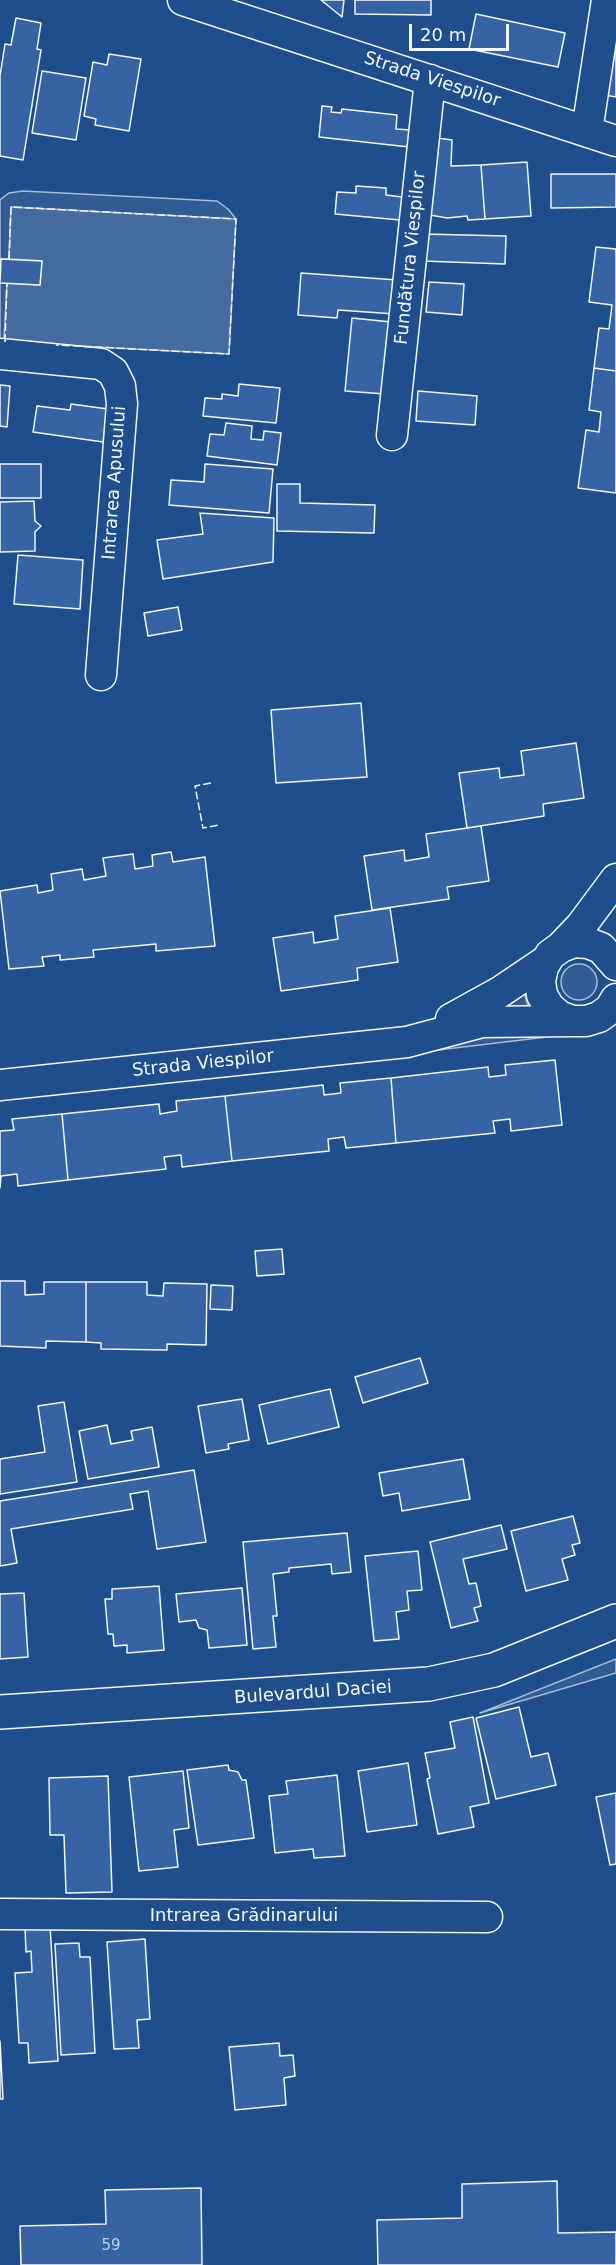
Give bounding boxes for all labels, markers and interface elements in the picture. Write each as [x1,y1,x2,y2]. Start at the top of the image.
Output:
scale bar [412,12,512,50]
text: 20 m [420,24,466,45]
street label: Strada Viespilor [361,48,503,112]
street label: Fundătura Viespilor [391,170,431,346]
street label: Intrarea Apusului [99,405,131,561]
street label: Strada Viespilor [131,1046,275,1082]
street label: Bulevardul Daciei [233,1677,393,1709]
street label: Intrarea Grădinarului [150,1905,338,1927]
house number: 59 [101,2237,121,2255]

